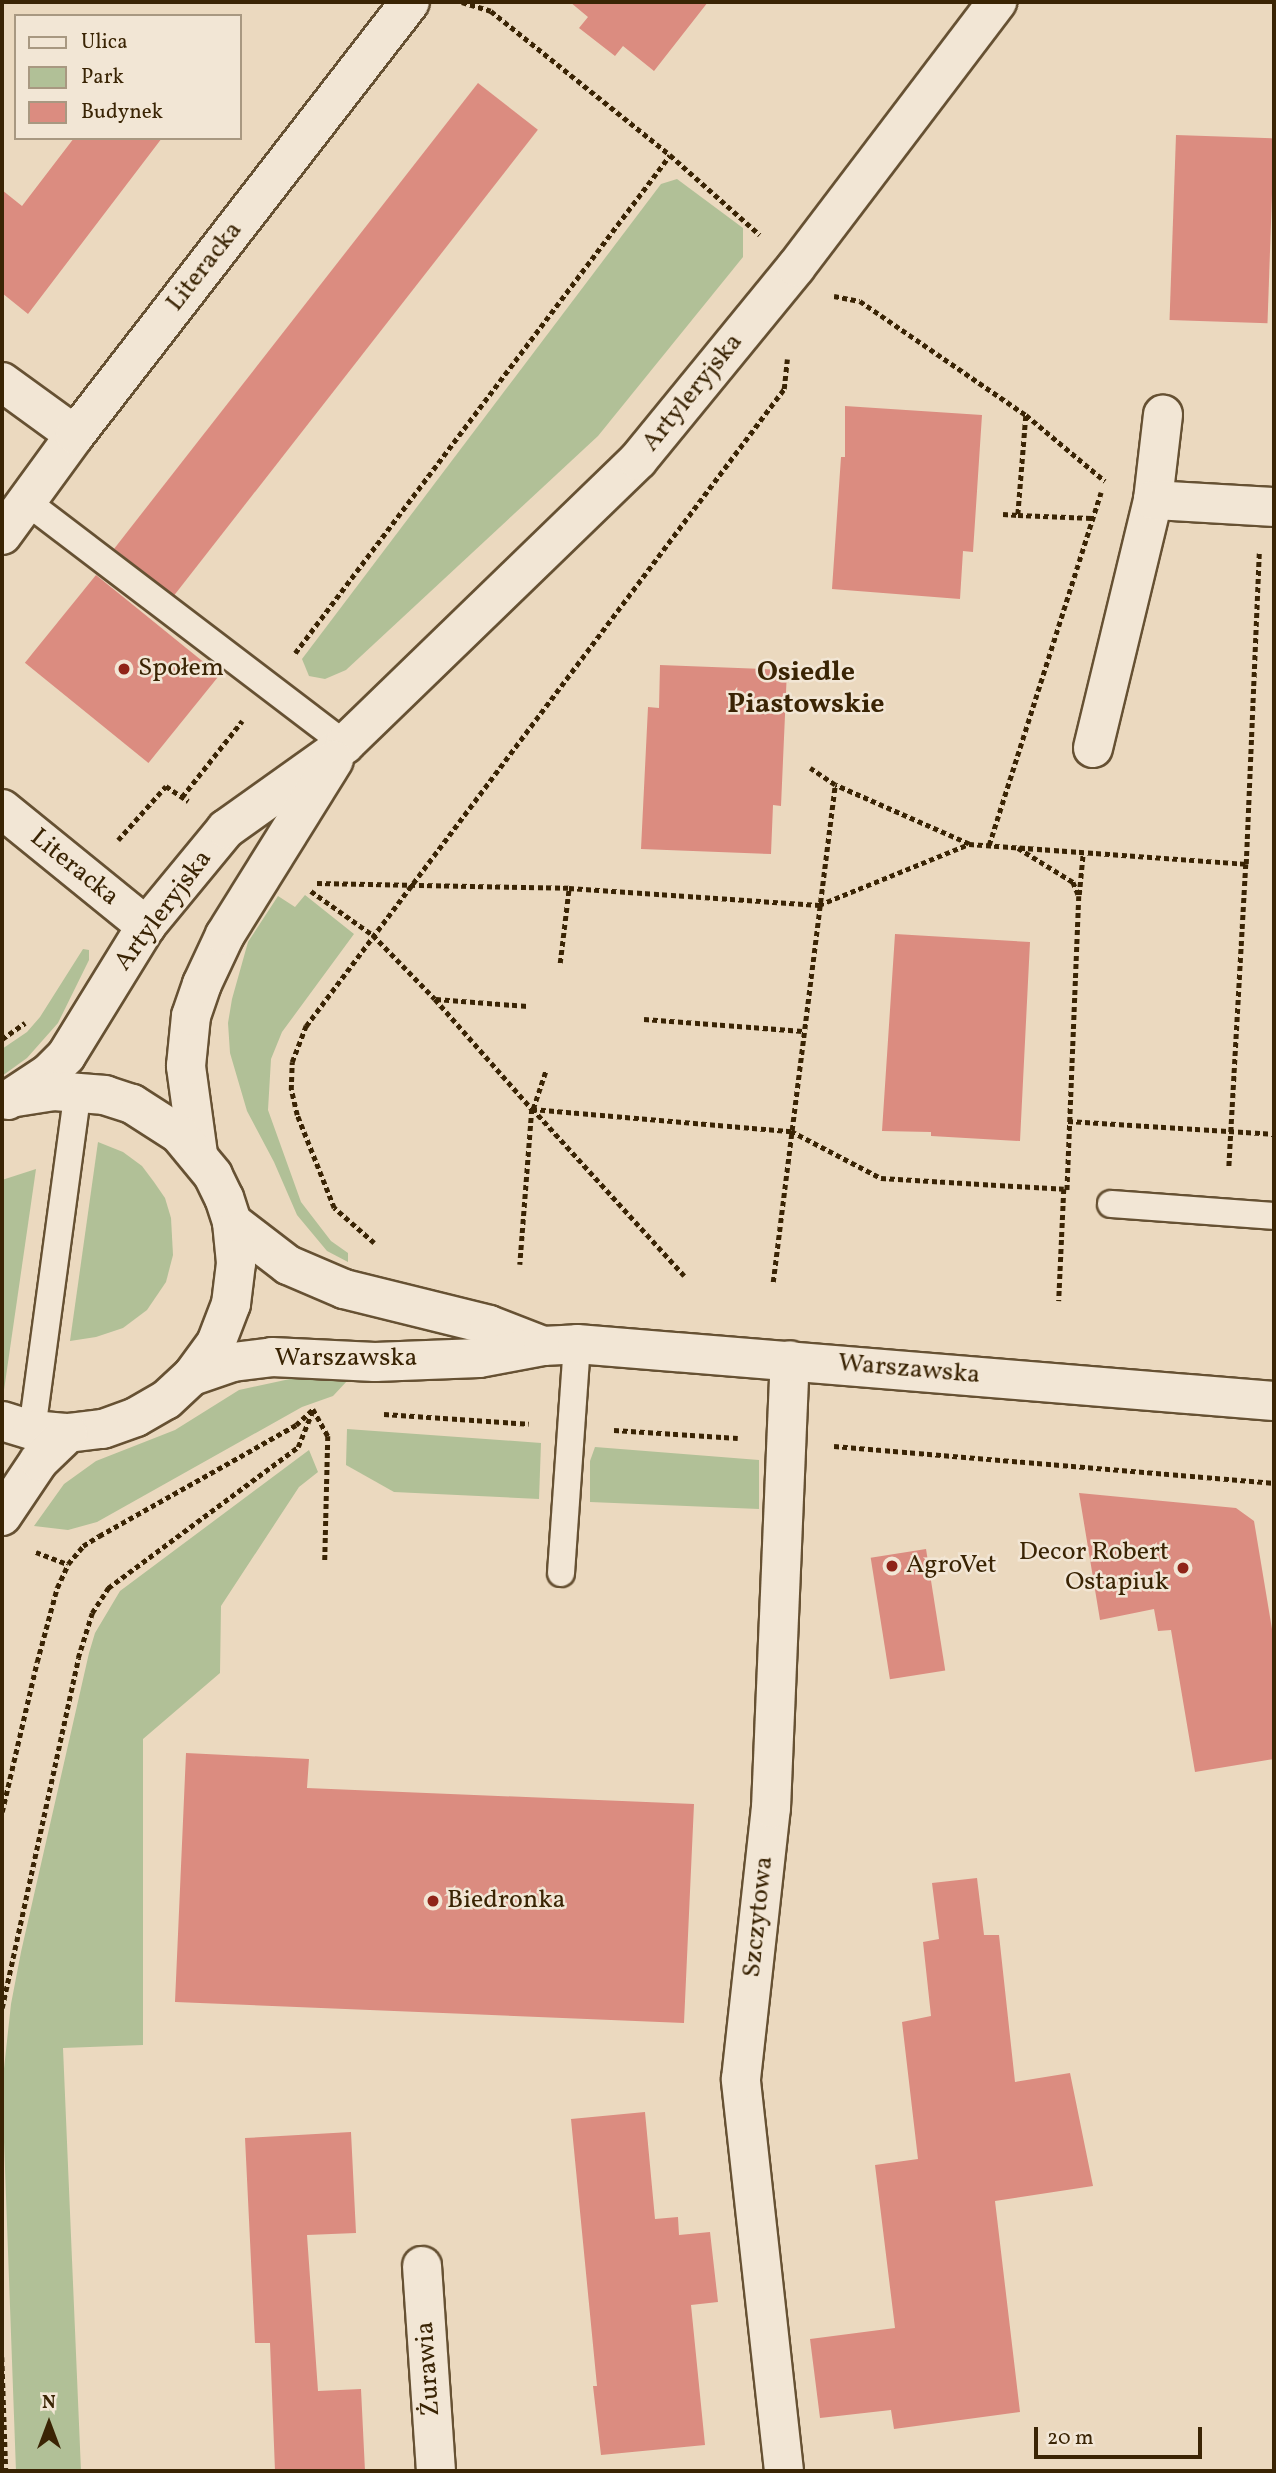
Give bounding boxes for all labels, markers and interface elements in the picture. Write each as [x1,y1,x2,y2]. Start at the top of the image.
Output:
legend [14,14,242,140]
text: Ulica [81,28,128,57]
text: Park [81,63,124,92]
text: Budynek [81,98,163,127]
street label: Literacka [160,216,250,318]
street label: Artyleryjska [636,328,750,458]
place label: Społem [138,653,224,685]
district label: Osiedle Piastowskie [727,656,885,722]
marker: Społem [116,661,132,677]
street label: Literacka [23,823,125,913]
street label: Artyleryjska [108,844,220,978]
street label: Warszawska [275,1343,417,1375]
street label: Warszawska [837,1348,981,1392]
place label: Decor Robert Ostapiuk [1019,1537,1169,1598]
place label: AgroVet [906,1550,997,1582]
marker: AgroVet [884,1558,900,1574]
marker: Decor Robert Ostapiuk [1175,1560,1191,1576]
street label: Szczytowa [737,1855,781,1979]
place label: Biedronka [447,1885,565,1917]
marker: Biedronka [425,1893,441,1909]
street label: Żurawia [410,2321,448,2417]
north arrow [14,2389,84,2459]
text: N [42,2390,56,2416]
scale bar [1038,2414,1206,2458]
text: 20 m [1047,2424,1093,2453]

